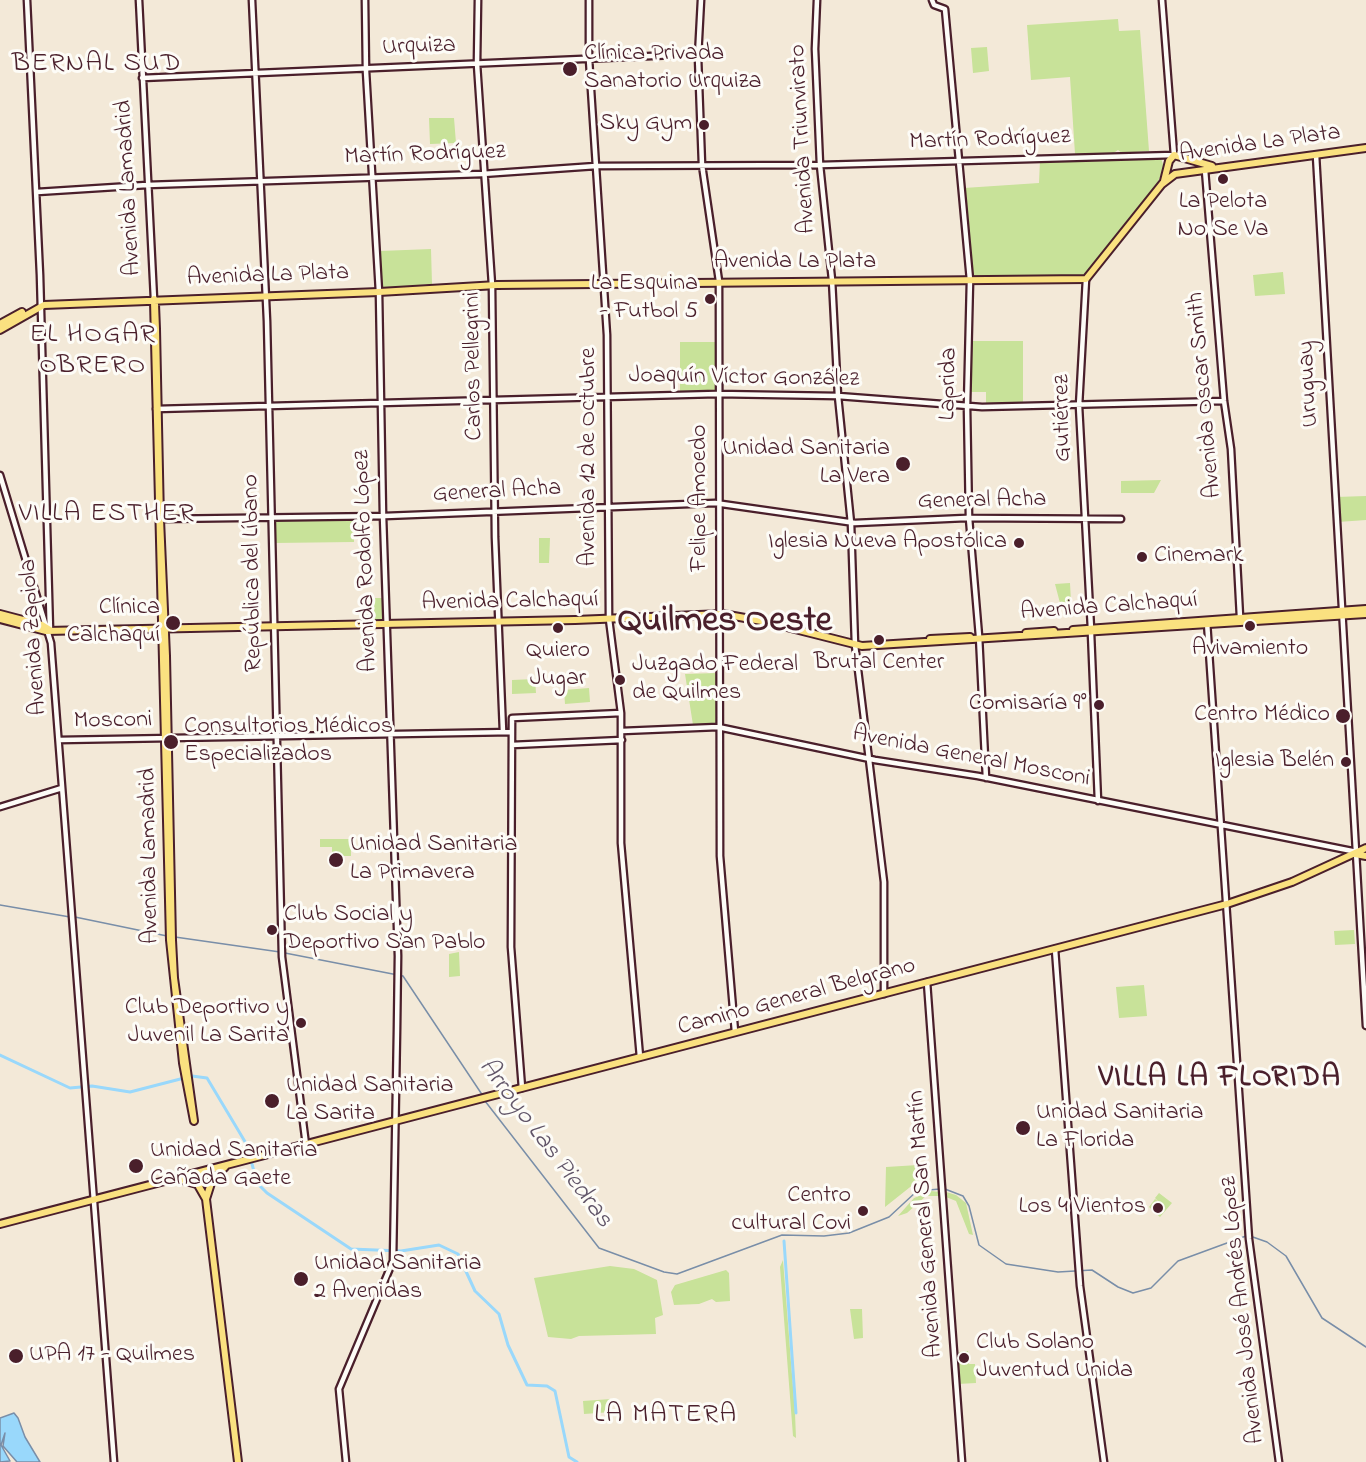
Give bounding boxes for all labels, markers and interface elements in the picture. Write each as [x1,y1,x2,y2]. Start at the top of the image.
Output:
street label: Urquiza [382,32,456,64]
place label: Clínica Privada Sanatorio Urquiza [584,41,762,97]
street label: Avenida Triunvirato [785,44,823,234]
district label: BERNAL SUD [12,50,182,82]
marker: Clínica Privada Sanatorio Urquiza [561,60,579,78]
street label: Avenida Lamadrid [111,99,149,277]
place label: Sky Gym [600,111,692,139]
marker: Sky Gym [697,118,711,132]
street label: Avenida La Plata [1178,119,1342,171]
street label: Martín Rodríguez [909,124,1071,158]
street label: Martín Rodríguez [344,139,506,173]
marker: La Pelota No Se Va [1216,172,1230,186]
place label: La Pelota No Se Va [1177,189,1269,245]
street label: Avenida La Plata [714,249,876,277]
street label: Avenida La Plata [186,260,350,294]
place label: La Esquina - Futbol 5 [591,271,698,327]
street label: Carlos Pellegrini [459,291,491,441]
street label: Avenida Oscar Smith [1183,291,1229,499]
marker: La Esquina - Futbol 5 [703,292,717,306]
district label: EL HOGAR OBRERO [29,321,157,384]
street label: Uruguay [1293,340,1327,428]
street label: Laprida [935,347,965,421]
street label: Avenida 12 de Octubre [576,348,604,566]
street label: Joaquín Víctor González [628,363,860,395]
street label: Gutiérrez [1049,374,1079,462]
street label: Felipe Amoedo [687,424,715,572]
place label: Unidad Sanitaria La Vera [722,436,890,492]
street label: Avenida Rodolfo López [349,449,385,673]
marker: Unidad Sanitaria La Vera [894,455,912,473]
street label: República del Líbano [238,474,270,672]
street label: General Acha [432,475,562,511]
street label: General Acha [917,486,1047,518]
district label: VILLA ESTHER [19,500,195,532]
place label: Iglesia Nueva Apostólica [768,529,1007,557]
marker: Iglesia Nueva Apostólica [1012,536,1026,550]
place label: Cinemark [1154,543,1244,571]
marker: Cinemark [1135,550,1149,564]
street label: Avenida Zapiola [15,558,55,716]
street label: Avenida Calchaquí [421,587,599,619]
street label: Avenida Calchaquí [1020,587,1198,629]
place label: Clínica Calchaquí [67,595,160,651]
district label: Quilmes Oeste [618,602,832,646]
marker: Clínica Calchaquí [164,614,182,632]
marker: Avivamiento [1243,619,1257,633]
marker: Quiero Jugar [551,621,565,635]
marker: Brutal Center [872,633,886,647]
place label: Avivamiento [1192,636,1308,664]
place label: Quiero Jugar [526,638,590,694]
place label: Brutal Center [814,650,944,678]
place label: Juzgado Federal de Quilmes [632,652,798,708]
marker: Juzgado Federal de Quilmes [613,673,627,687]
place label: Comisaría 9° [969,691,1087,719]
marker: Comisaría 9° [1092,698,1106,712]
place label: Centro Médico [1194,702,1330,730]
street label: Mosconi [73,707,153,737]
marker: Centro Médico [1334,707,1352,725]
place label: Consultorios Médicos Especializados [184,714,393,770]
street label: Avenida General Mosconi [850,721,1092,795]
marker: Consultorios Médicos Especializados [162,733,180,751]
place label: Iglesia Belén [1215,748,1334,776]
marker: Iglesia Belén [1339,755,1353,769]
street label: Avenida Lamadrid [135,768,167,944]
place label: Unidad Sanitaria La Primavera [350,832,518,888]
marker: Unidad Sanitaria La Primavera [327,851,345,869]
place label: Club Social y Deportivo San Pablo [284,902,486,958]
marker: Club Social y Deportivo San Pablo [265,923,279,937]
street label: Camino General Belgrano [675,952,919,1044]
place label: Club Deportivo y Juvenil La Sarita [125,995,289,1051]
marker: Club Deportivo y Juvenil La Sarita [294,1016,308,1030]
water label: Arroyo Las Piedras [470,1053,618,1235]
district label: VILLA LA FLORIDA [1099,1062,1341,1098]
place label: Unidad Sanitaria La Sarita [286,1073,454,1129]
street label: Avenida General San Martín [903,1089,951,1359]
marker: Unidad Sanitaria La Sarita [263,1092,281,1110]
place label: Unidad Sanitaria La Florida [1036,1100,1204,1156]
marker: Unidad Sanitaria La Florida [1014,1119,1032,1137]
place label: Unidad Sanitaria Cañada Gaete [150,1138,318,1194]
marker: Unidad Sanitaria Cañada Gaete [127,1157,145,1175]
street label: Avenida José Andrés López [1216,1175,1272,1445]
place label: Centro cultural Covi [731,1183,851,1239]
place label: Los 4 Vientos [1018,1194,1146,1222]
marker: Los 4 Vientos [1151,1201,1165,1215]
marker: Centro cultural Covi [856,1204,870,1218]
place label: Unidad Sanitaria 2 Avenidas [314,1251,482,1307]
marker: Unidad Sanitaria 2 Avenidas [292,1270,310,1288]
place label: Club Solano Juventud Unida [976,1330,1133,1386]
place label: UPA 17 - Quilmes [29,1342,195,1370]
marker: UPA 17 - Quilmes [7,1347,25,1365]
marker: Club Solano Juventud Unida [957,1351,971,1365]
district label: LA MATERA [594,1401,738,1433]

